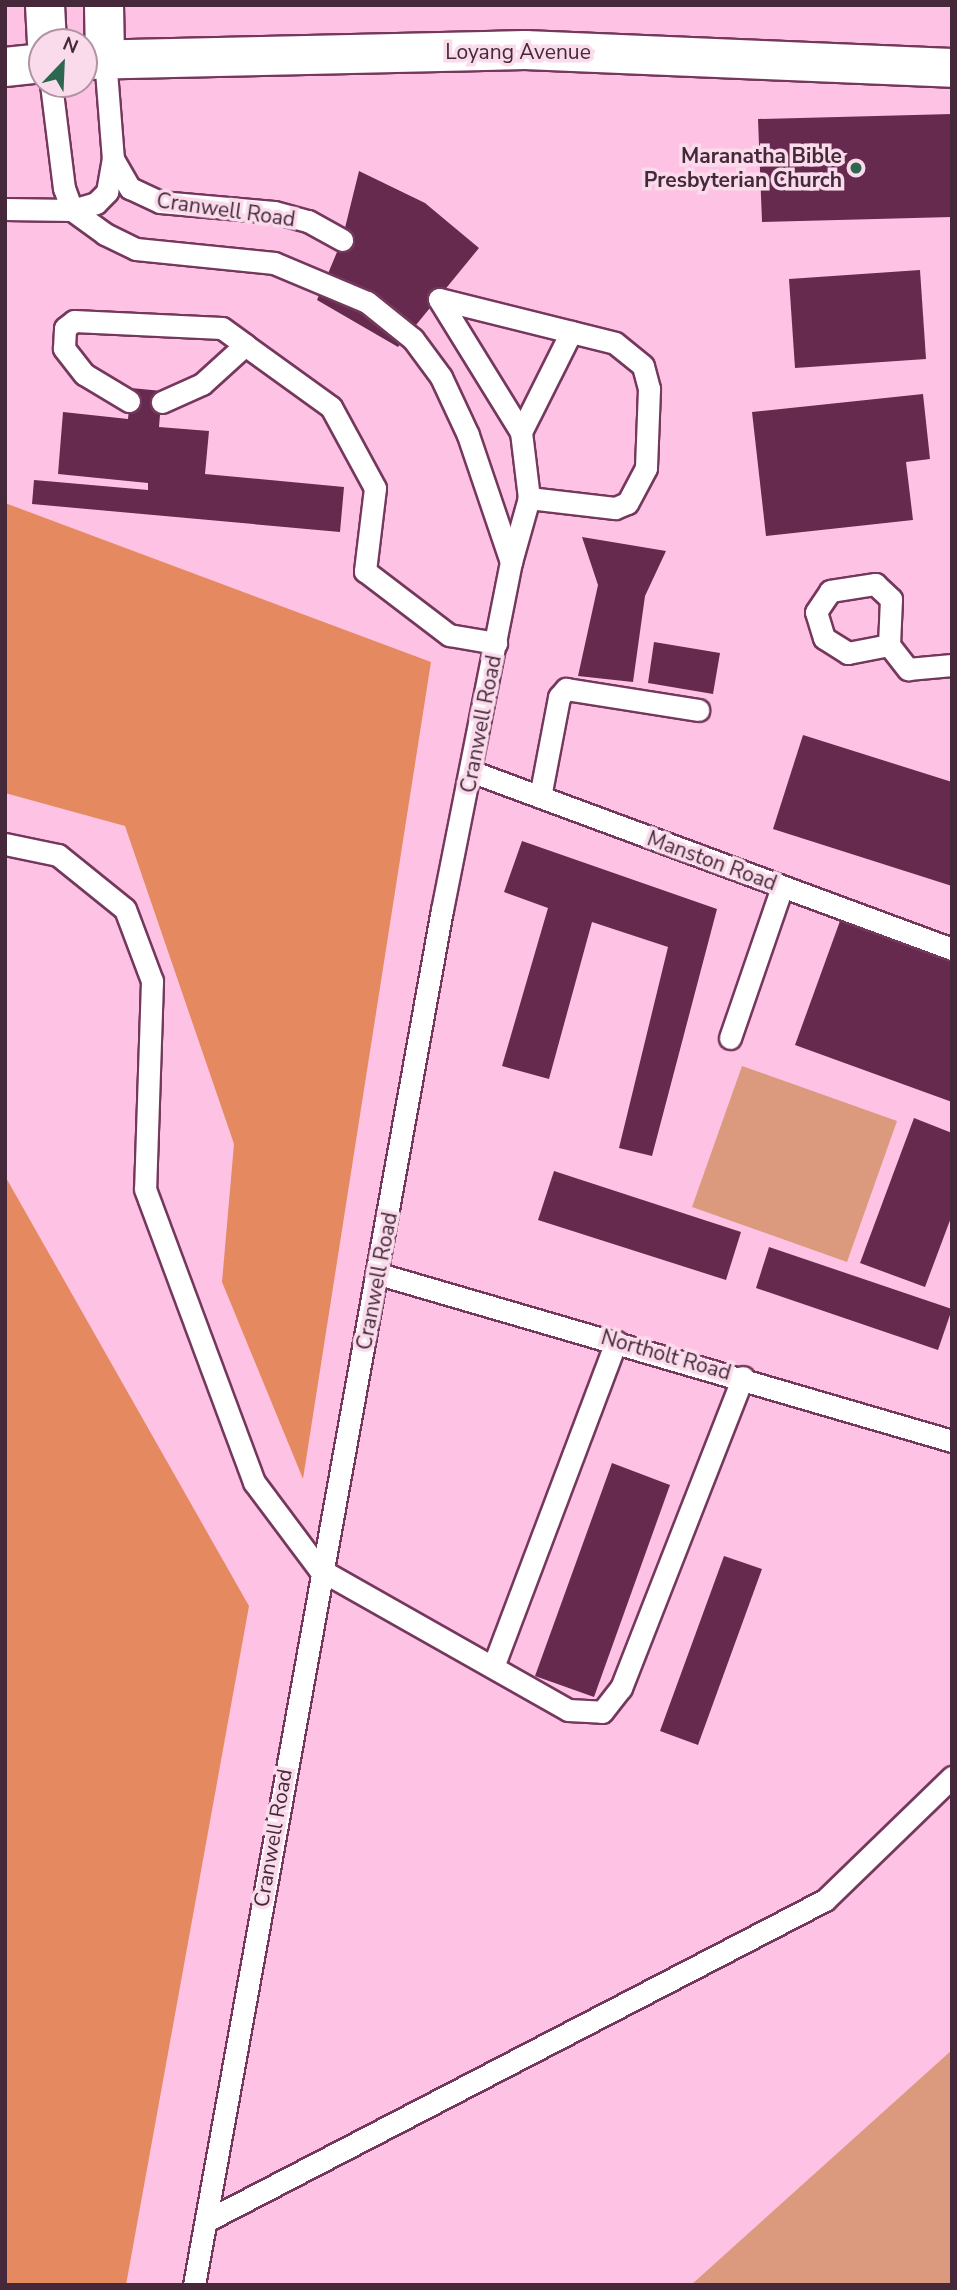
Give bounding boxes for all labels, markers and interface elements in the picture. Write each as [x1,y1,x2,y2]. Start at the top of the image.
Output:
north arrow [28,28,98,98]
text: N [59,31,82,60]
street label: Loyang Avenue [445,39,591,65]
place label: Maranatha Bible Presbyterian Church [644,143,842,193]
marker: Maranatha Bible Presbyterian Church [848,160,864,176]
street label: Cranwell Road [155,188,297,232]
street label: Cranwell Road [455,653,507,795]
street label: Manston Road [644,826,780,896]
street label: Cranwell Road [351,1210,403,1352]
street label: Northolt Road [598,1324,734,1386]
street label: Cranwell Road [248,1767,298,1909]

